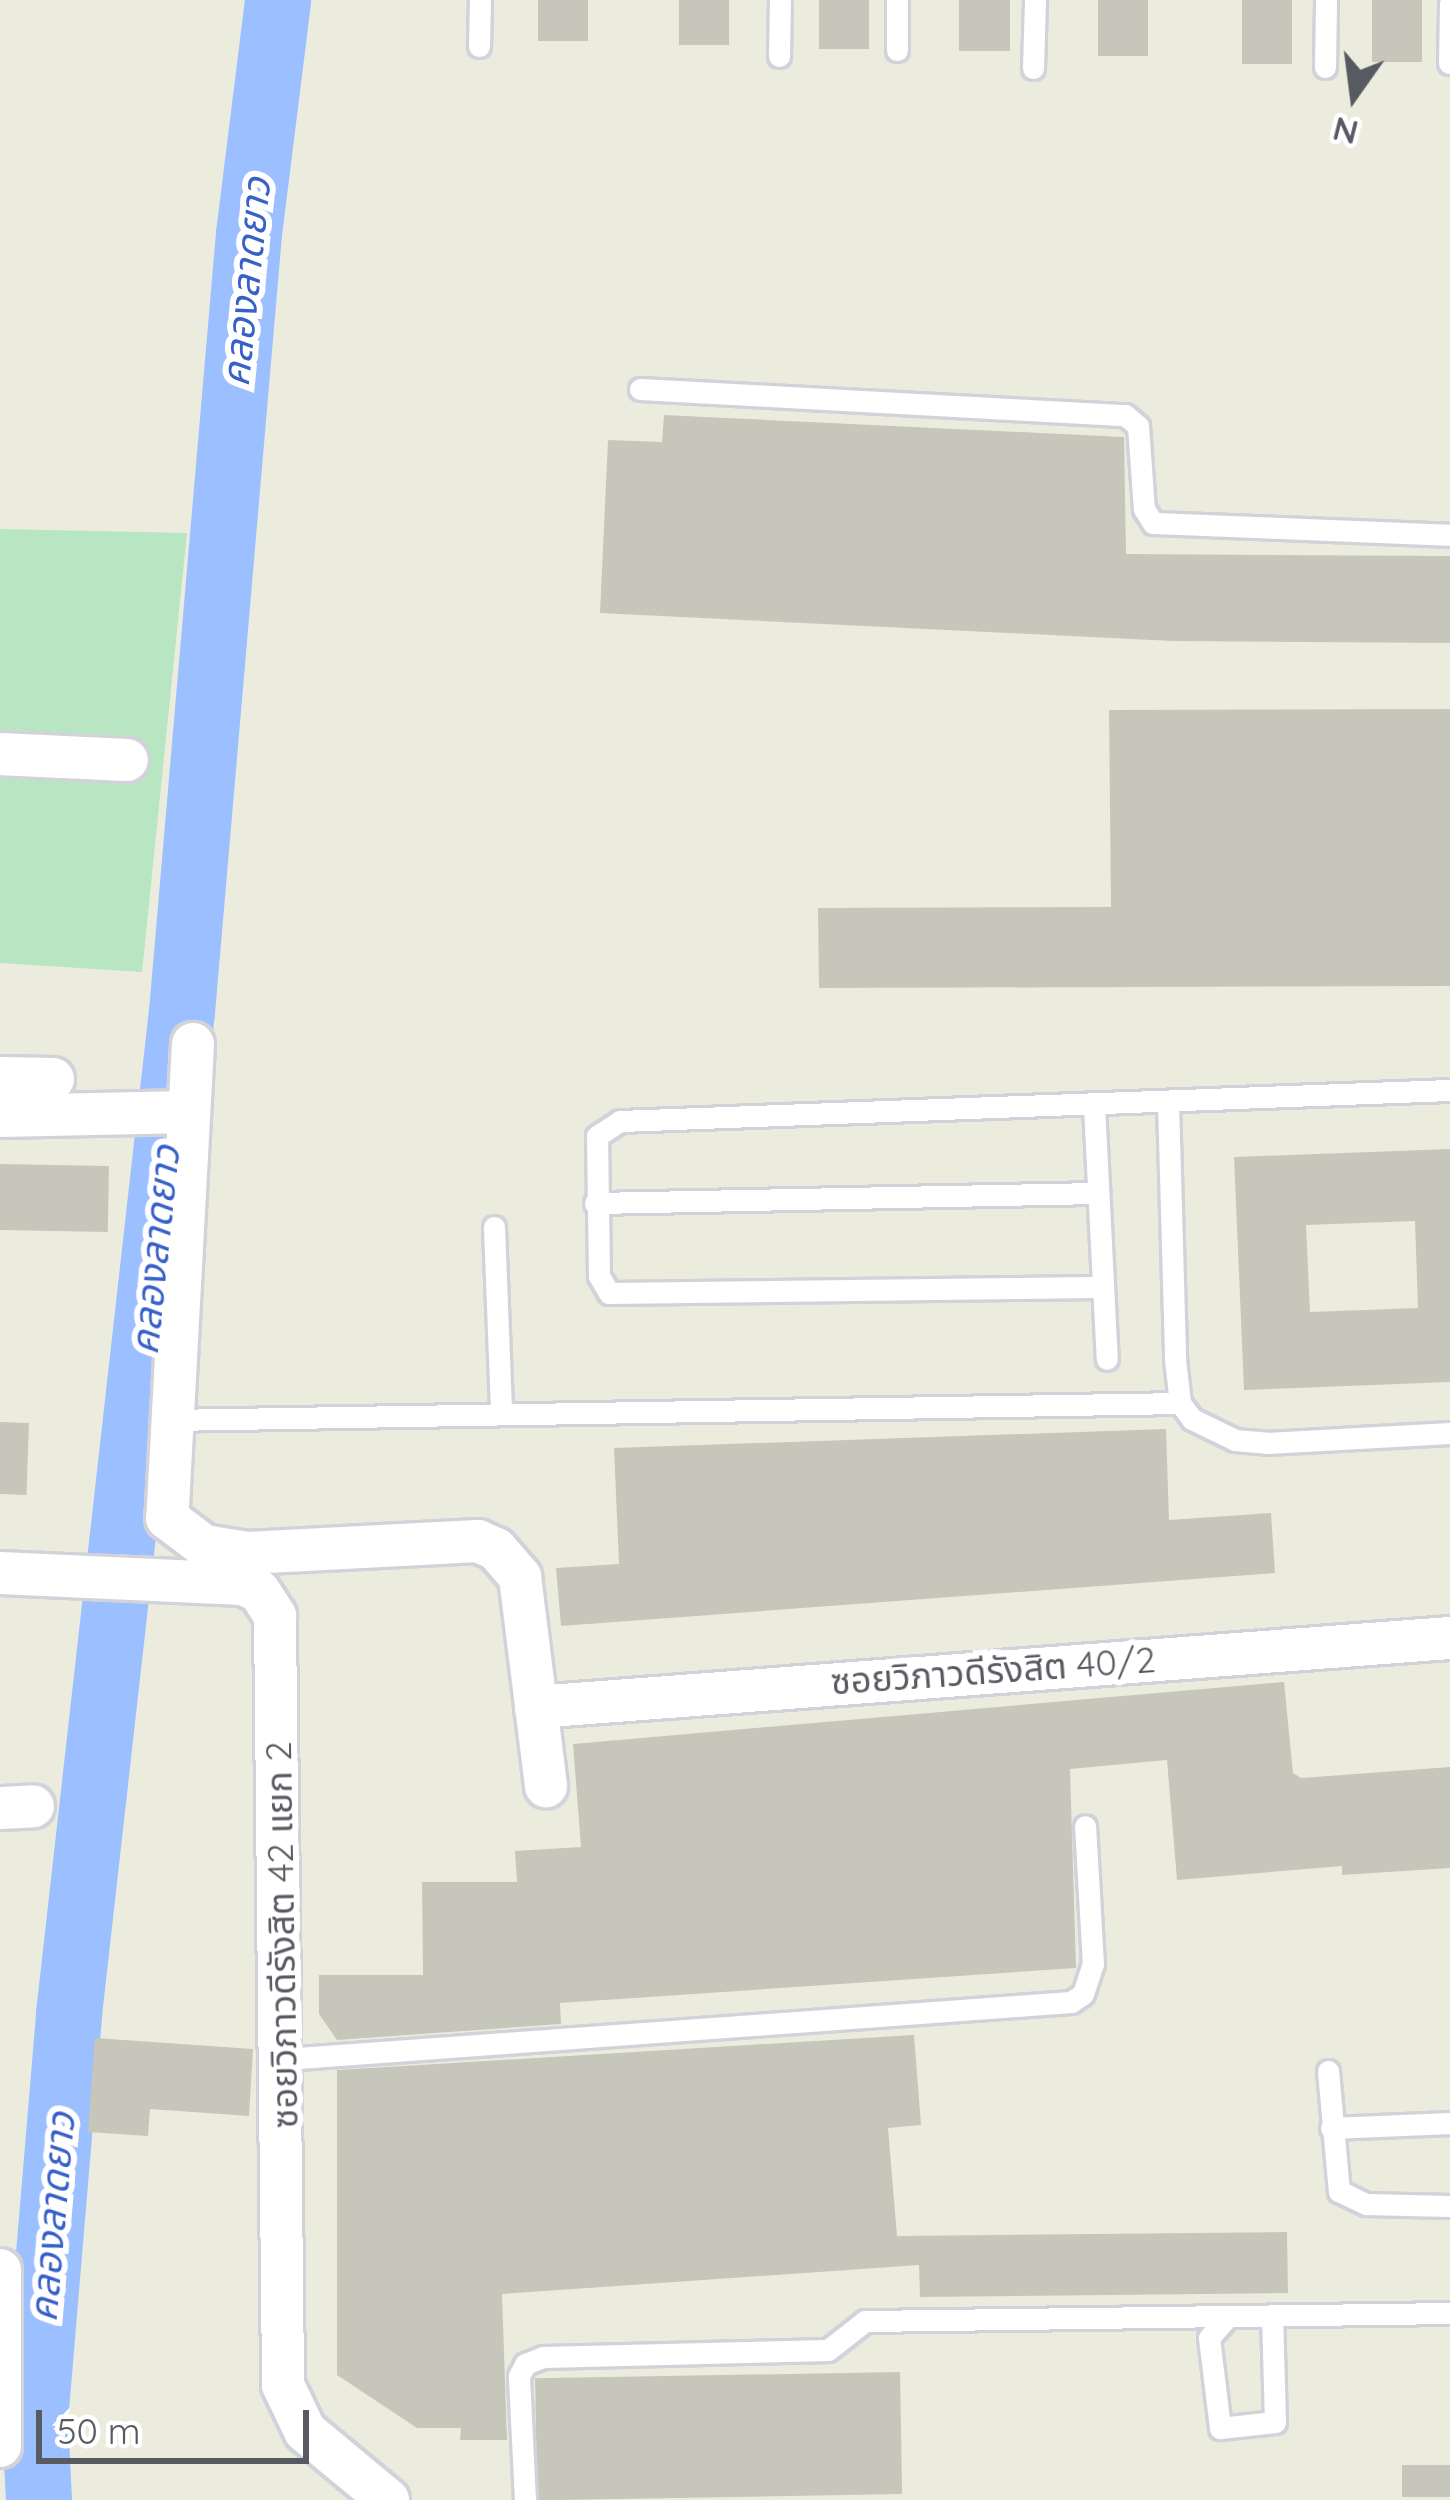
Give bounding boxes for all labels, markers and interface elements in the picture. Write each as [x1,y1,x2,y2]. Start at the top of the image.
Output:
north arrow [1294,36,1414,156]
text: N [1328,109,1362,154]
water label: คลองลาดยาว [212,175,280,389]
water label: คลองลาดยาว [121,1143,189,1357]
street label: ซอยวิภาวดีรังสิต 40/2 [829,1637,1157,1703]
street label: ซอยวิภาวดีรังสิต 42 แยก 2 [256,1741,306,2129]
water label: คลองลาดยาว [20,2110,84,2324]
scale bar [42,2386,315,2460]
text: 50 m [57,2408,141,2453]

